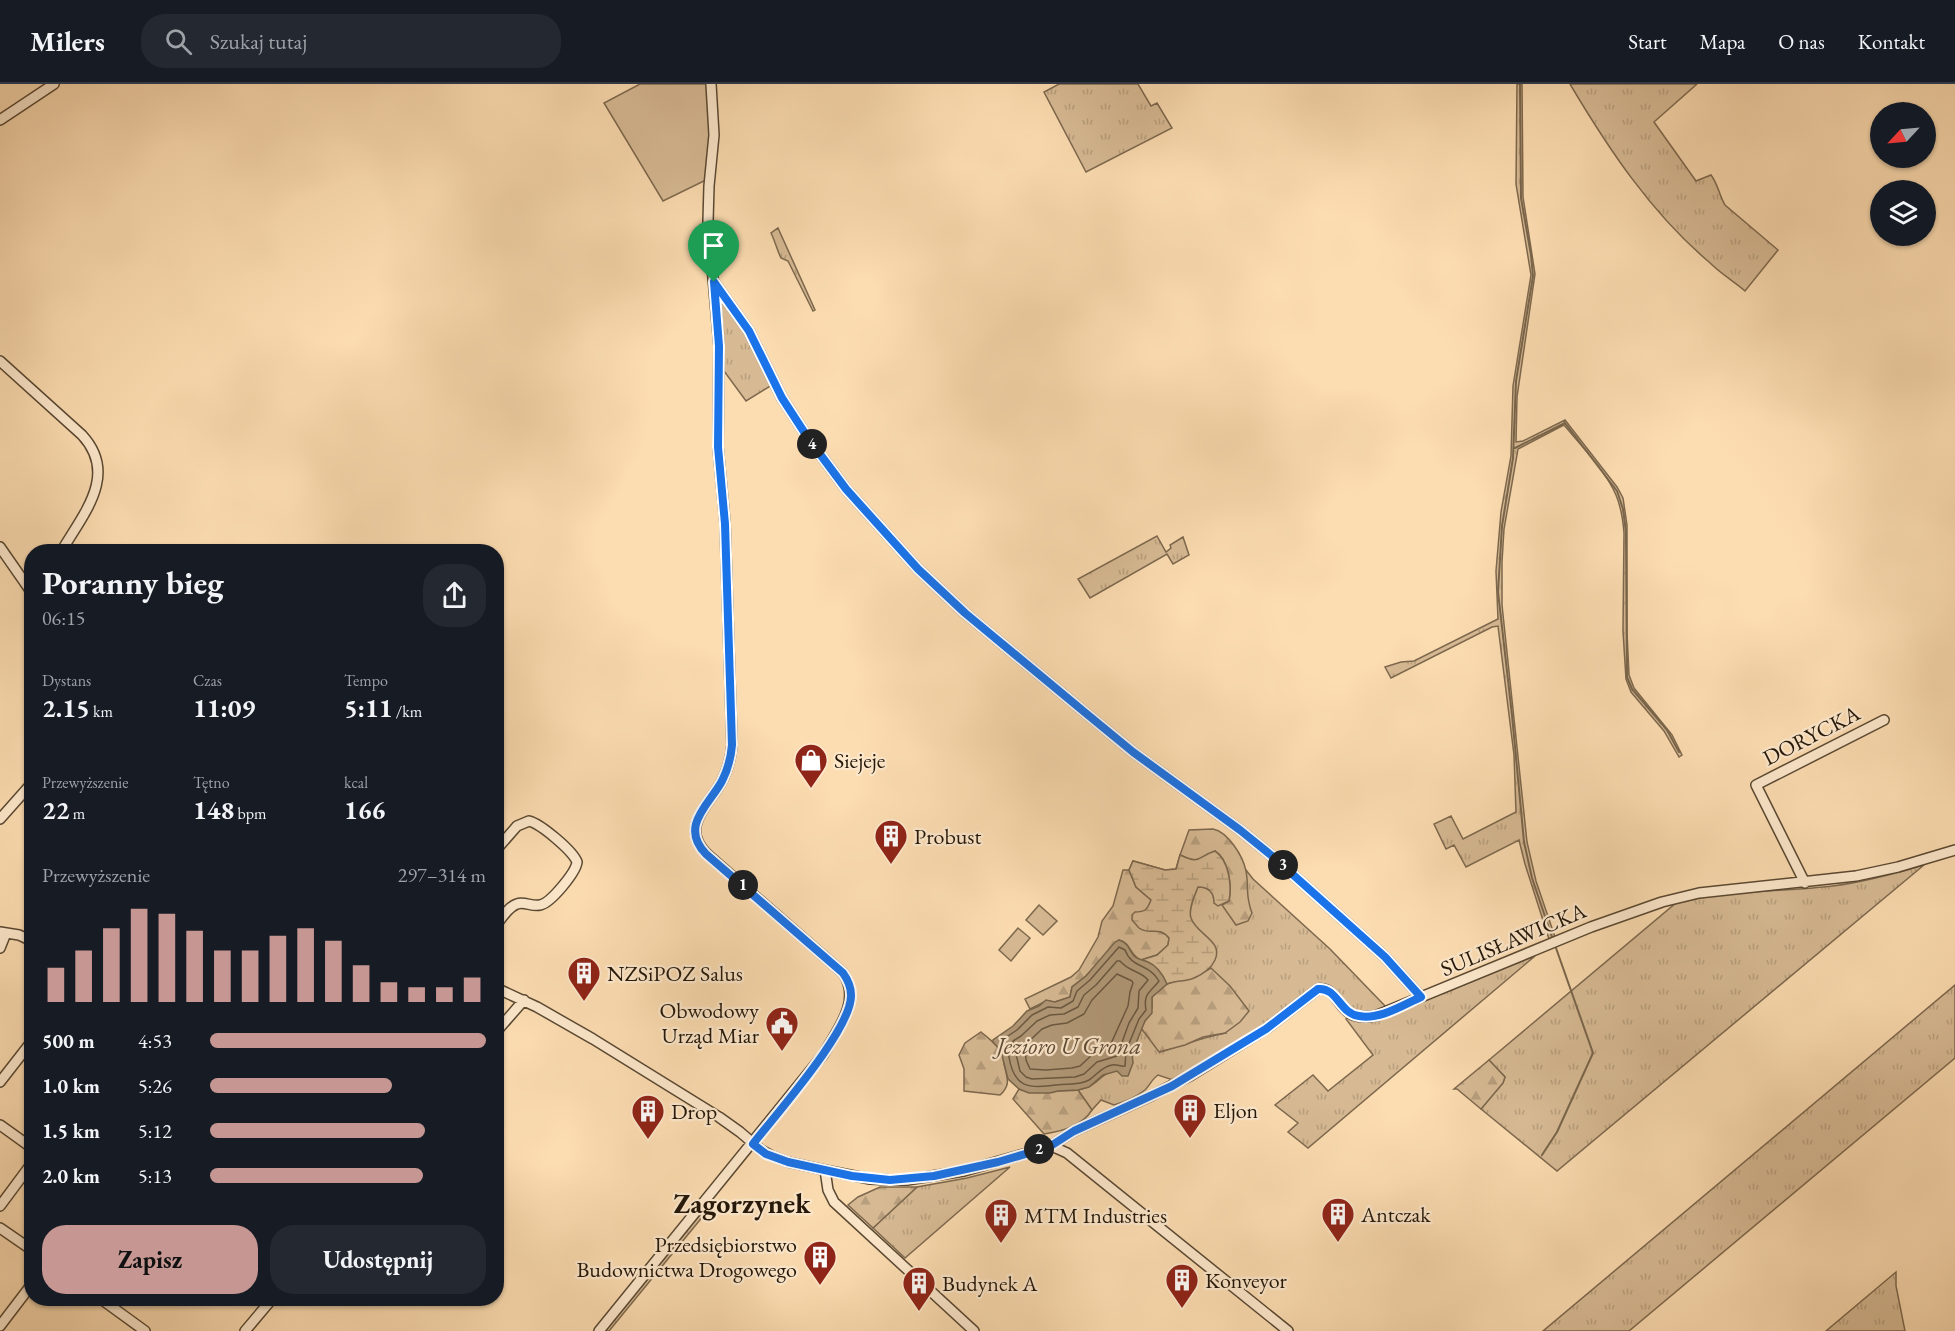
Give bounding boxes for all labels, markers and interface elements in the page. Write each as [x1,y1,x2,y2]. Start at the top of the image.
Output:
search box [141,14,561,68]
text: Milers [30,23,105,59]
icon: search [162,25,195,58]
text: Szukaj tutaj [210,27,307,56]
text: Start [1628,28,1667,55]
text: Mapa [1700,28,1745,55]
text: O nas [1778,28,1825,55]
text: Kontakt [1858,28,1925,55]
north arrow [1870,102,1936,168]
map controls [1870,102,1936,246]
button: layers [1870,180,1936,246]
pin [688,220,739,282]
icon: arrive [697,229,730,262]
pin: 4 [797,429,827,459]
text: 4 [808,433,816,454]
text: Poranny bieg [42,561,224,604]
button: share [423,564,486,627]
text: 06:15 [42,605,85,631]
text: Dystans [42,670,91,691]
text: Czas [193,670,222,691]
text: Tempo [344,670,388,691]
text: 2.15 [42,691,90,725]
text: 11:09 [193,691,255,725]
text: 5:11 [344,691,393,725]
street label: DORYCKA [1758,698,1865,772]
text: km [90,701,113,722]
text: /km [393,701,422,722]
shop icon: Siejeje [793,742,829,789]
place label: Siejeje [834,746,886,775]
text: Przewyższenie [42,772,129,793]
text: Tętno [193,772,230,793]
text: kcal [344,772,368,793]
text: 22 [42,793,70,827]
text: 148 [193,793,234,827]
text: 166 [344,793,385,827]
text: m [70,803,85,824]
text: bpm [234,803,266,824]
building icon: Probust [873,818,909,865]
place label: Probust [914,822,981,851]
pin: 3 [1268,850,1298,880]
text: 3 [1279,854,1287,875]
text: Przewyższenie [42,862,150,888]
text: 297–314 m [398,862,486,888]
pin: 1 [728,870,758,900]
text: 1 [739,874,747,895]
street label: SULISŁAWICKA [1436,895,1591,983]
building icon: NZSiPOZ Salus [566,955,602,1002]
place label: NZSiPOZ Salus [607,959,743,988]
place label: Obwodowy Urząd Miar [659,996,760,1050]
public building icon: Obwodowy Urząd Miar [764,1005,800,1052]
text: 500 m [42,1028,95,1054]
text: 4:53 [138,1028,172,1054]
water label: Jezioro U Grona [992,1030,1141,1061]
text: 1.0 km [42,1073,100,1099]
text: 5:26 [138,1073,172,1099]
building icon: Eljon [1172,1092,1208,1139]
building icon: Drop [630,1093,666,1140]
place label: Eljon [1213,1096,1259,1125]
place label: Drop [671,1097,717,1126]
text: 1.5 km [42,1118,100,1144]
text: 5:12 [138,1118,172,1144]
pin: 2 [1024,1134,1054,1164]
text: 2 [1035,1138,1043,1159]
text: 2.0 km [42,1163,100,1189]
text: 5:13 [138,1163,172,1189]
district label: Zagorzynek [674,1185,811,1221]
building icon: Antczak [1320,1196,1356,1243]
building icon: MTM Industries [983,1197,1019,1244]
place label: Antczak [1360,1200,1431,1229]
place label: MTM Industries [1024,1201,1167,1230]
button: Zapisz [42,1225,258,1294]
button: Udostępnij [270,1225,486,1294]
place label: Przedsiębiorstwo Budownictwa Drogowego [576,1230,797,1284]
building icon: Przedsiębiorstwo Budownictwa Drogowego [802,1239,838,1286]
building icon: Konveyor [1164,1262,1200,1309]
building icon: Budynek A [901,1265,937,1312]
place label: Konveyor [1205,1266,1288,1295]
place label: Budynek A [942,1269,1038,1298]

